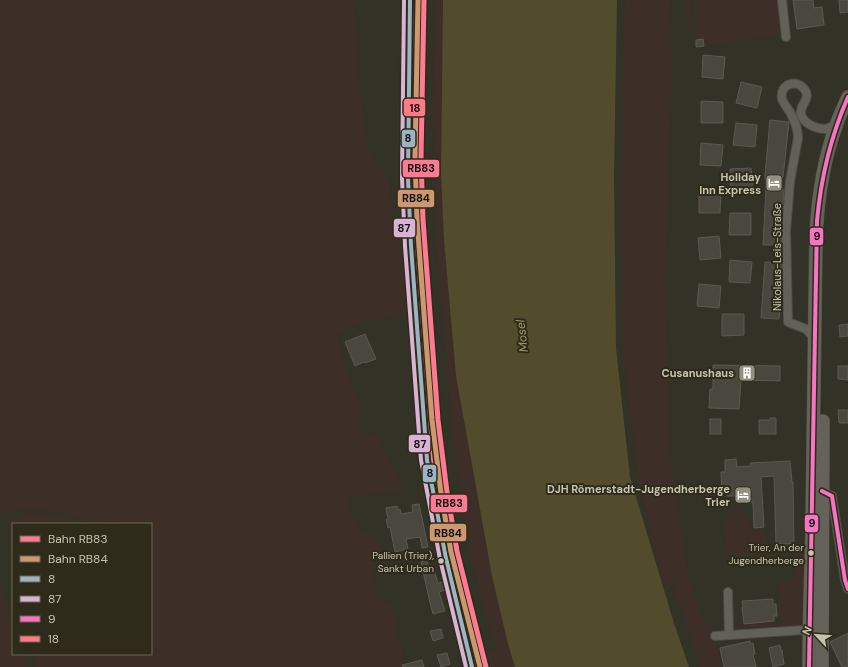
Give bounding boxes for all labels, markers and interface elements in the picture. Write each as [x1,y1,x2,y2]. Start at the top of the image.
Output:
line badge: 18 [403,98,426,117]
text: 18 [410,101,421,115]
line badge: 8 [401,129,416,148]
text: 8 [405,131,412,145]
line badge: RB83 [402,159,440,178]
text: RB83 [407,161,435,175]
place label: Holiday Inn Express [699,170,761,197]
hotel icon: Holiday Inn Express [764,173,784,193]
line badge: RB84 [397,189,435,208]
text: RB84 [402,191,430,205]
street label: Nikolaus-Leis-Straße [770,203,784,311]
line badge: 87 [393,218,416,238]
text: 87 [398,221,410,235]
line badge: 9 [809,227,824,246]
text: 9 [814,229,821,243]
water label: Mosel [512,319,532,353]
building icon: Cusanushaus [737,363,757,383]
place label: Cusanushaus [662,366,734,380]
line badge: 87 [408,434,431,453]
text: 87 [414,437,426,451]
line badge: 8 [422,464,437,483]
text: 8 [427,466,434,480]
place label: DJH Römerstadt-Jugendherberge Trier [547,482,730,509]
hotel icon: DJH Römerstadt-Jugendherberge Trier [733,485,753,505]
line badge: RB83 [430,494,468,513]
text: RB83 [435,496,463,510]
line badge: 9 [804,514,819,533]
text: 9 [809,516,816,530]
legend [12,523,152,655]
line badge: RB84 [429,523,467,542]
text: RB84 [434,526,462,540]
text: Bahn RB83 [48,531,108,547]
place label: Trier, An der Jugendherberge [728,541,804,567]
marker: Trier, An der Jugendherberge [806,548,816,558]
place label: Pallien (Trier), Sankt Urban [372,549,434,575]
text: Bahn RB84 [48,551,108,567]
marker: Pallien (Trier), Sankt Urban [436,556,446,566]
text: 8 [48,571,55,587]
text: 87 [48,591,61,607]
text: 9 [48,611,56,627]
north arrow [796,615,836,655]
text: N [799,624,815,637]
text: 18 [48,631,59,647]

